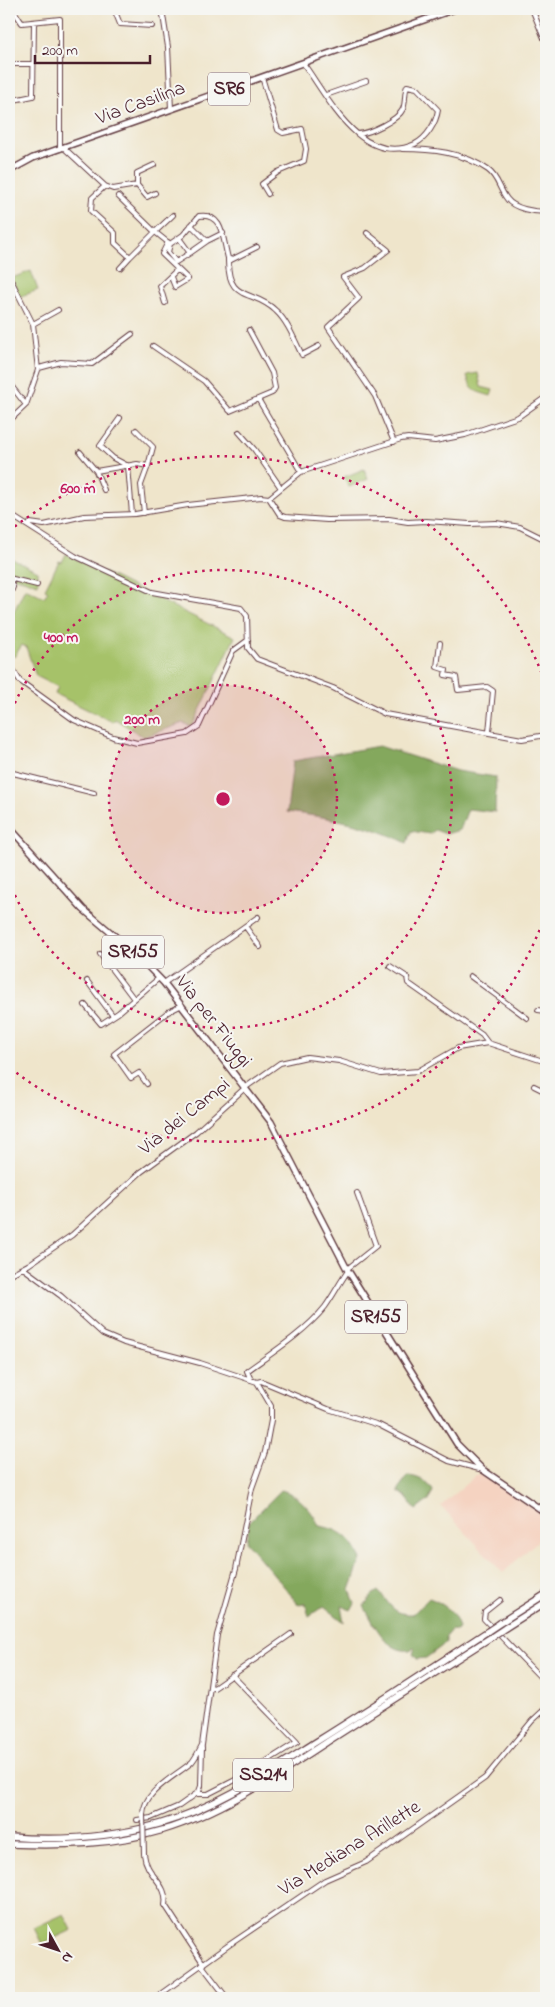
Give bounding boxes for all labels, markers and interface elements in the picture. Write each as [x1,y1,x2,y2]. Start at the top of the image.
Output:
scale bar [35,32,150,64]
text: 200 m [42,40,78,62]
road number: SR6 [208,72,250,106]
street label: Via Casilina [91,74,190,134]
text: 600 m [60,478,96,500]
text: 400 m [43,627,79,649]
text: 200 m [123,709,160,731]
centre of rings [214,790,232,808]
road number: SR155 [102,936,164,969]
street label: Via per Fiuggi [166,969,258,1075]
street label: Via dei Campi [132,1071,237,1164]
road number: SR155 [345,1300,407,1334]
road number: SS214 [233,1758,293,1792]
street label: Via Mediana Arillette [273,1794,427,1905]
north arrow [32,1924,82,1974]
text: N [56,1947,78,1968]

